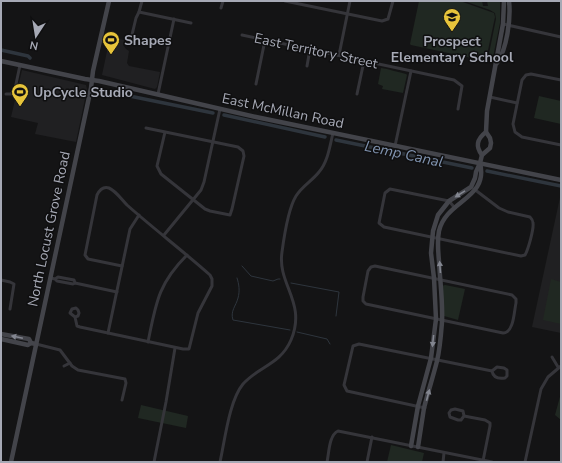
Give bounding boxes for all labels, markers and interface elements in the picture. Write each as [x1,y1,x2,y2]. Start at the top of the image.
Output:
school or university icon: Prospect Elementary School [442,7,462,32]
north arrow [16,16,56,56]
street label: East Territory Street [253,29,380,73]
sports icon: Shapes [101,30,121,55]
place label: Shapes [124,31,172,50]
place label: Prospect Elementary School [391,32,514,67]
text: N [28,37,40,53]
sports icon: UpCycle Studio [10,82,30,107]
place label: UpCycle Studio [33,83,133,102]
street label: East McMillan Road [220,89,346,133]
water label: Lemp Canal [363,136,445,172]
street label: North Locust Grove Road [23,150,75,308]
one-way arrow [455,190,465,198]
one-way arrow [436,261,443,273]
one-way arrow [11,333,23,339]
one-way arrow [430,335,437,347]
one-way arrow [425,389,431,401]

